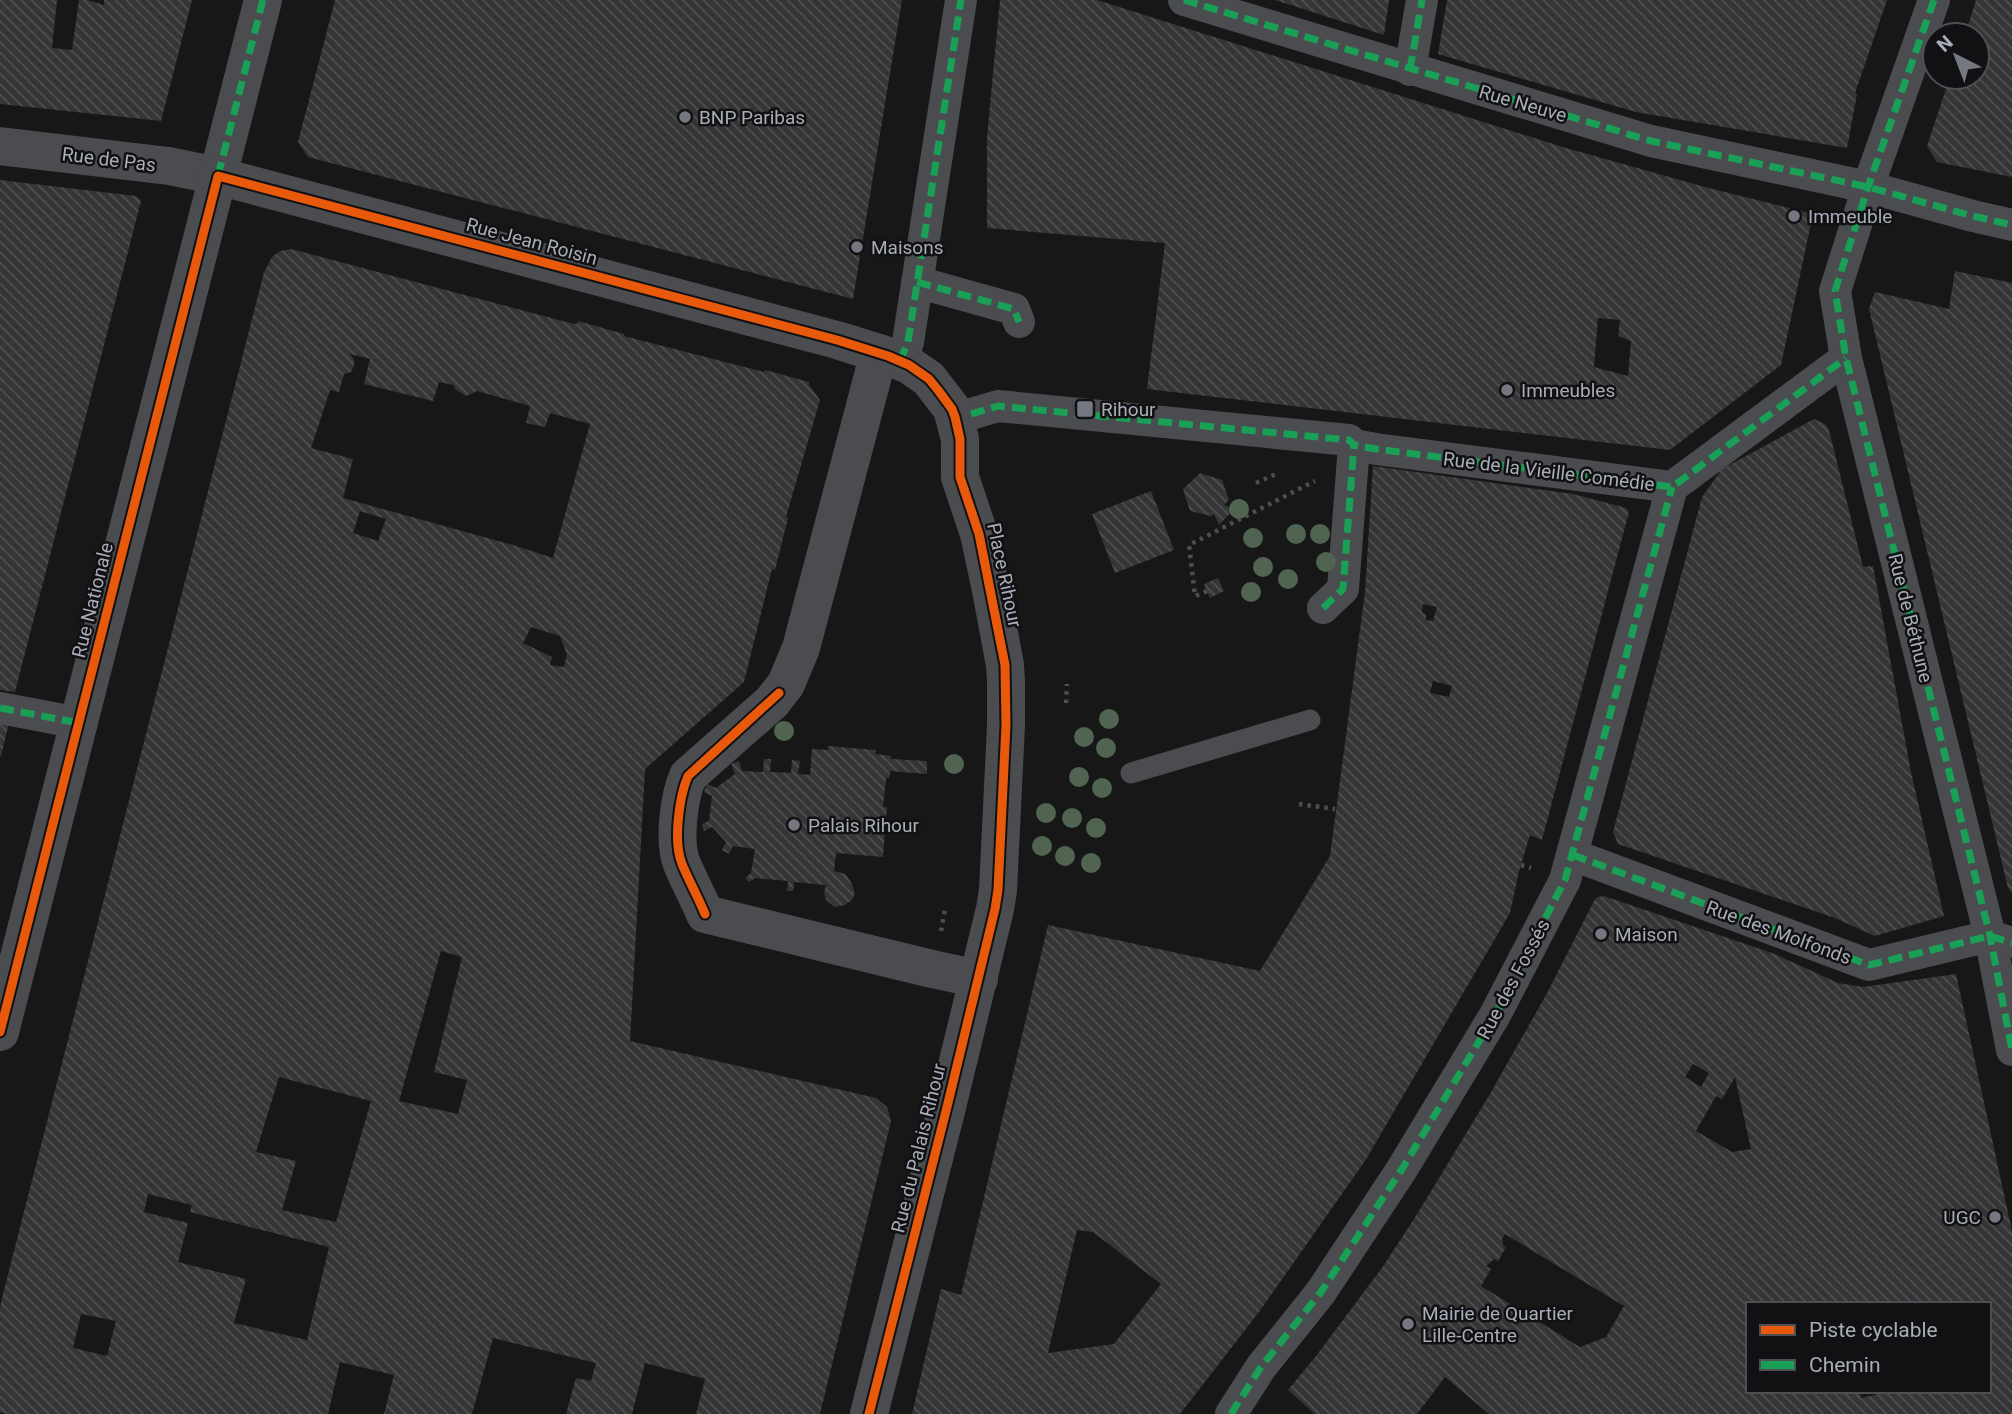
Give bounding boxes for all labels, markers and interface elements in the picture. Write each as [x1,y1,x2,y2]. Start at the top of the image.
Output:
north arrow [1921,21,1991,91]
text: N [1932,31,1958,57]
street label: Rue Neuve [1476,80,1569,127]
place label: BNP Paribas [699,106,805,129]
marker: BNP Paribas [677,109,693,125]
street label: Rue de Pas [61,142,157,177]
place label: Immeuble [1808,205,1892,228]
marker: Immeuble [1786,208,1802,224]
street label: Rue Jean Roisin [464,213,600,270]
place label: Maisons [871,236,943,259]
marker: Maisons [849,239,865,255]
place label: Immeubles [1521,379,1615,402]
marker: Immeubles [1499,382,1515,398]
place label: Rihour [1101,398,1156,421]
marker: Rihour [1075,399,1095,419]
street label: Rue de la Vieille Comédie [1442,447,1656,496]
street label: Place Rihour [982,521,1027,630]
street label: Rue Nationale [67,540,118,660]
street label: Rue de Béthune [1883,551,1938,685]
place label: Palais Rihour [808,814,919,837]
marker: Palais Rihour [786,817,802,833]
street label: Rue des Molfonds [1703,896,1855,969]
street label: Rue des Fossés [1472,915,1555,1043]
place label: Maison [1615,923,1678,946]
marker: Maison [1593,926,1609,942]
street label: Rue du Palais Rihour [886,1061,951,1235]
place label: UGC [1943,1206,1981,1229]
marker: UGC [1987,1209,2003,1225]
place label: Mairie de Quartier Lille-Centre [1422,1302,1574,1347]
legend [1746,1302,1991,1393]
marker: Mairie de Quartier Lille-Centre [1400,1316,1416,1332]
text: Piste cyclable [1809,1318,1938,1342]
text: Chemin [1809,1353,1881,1377]

